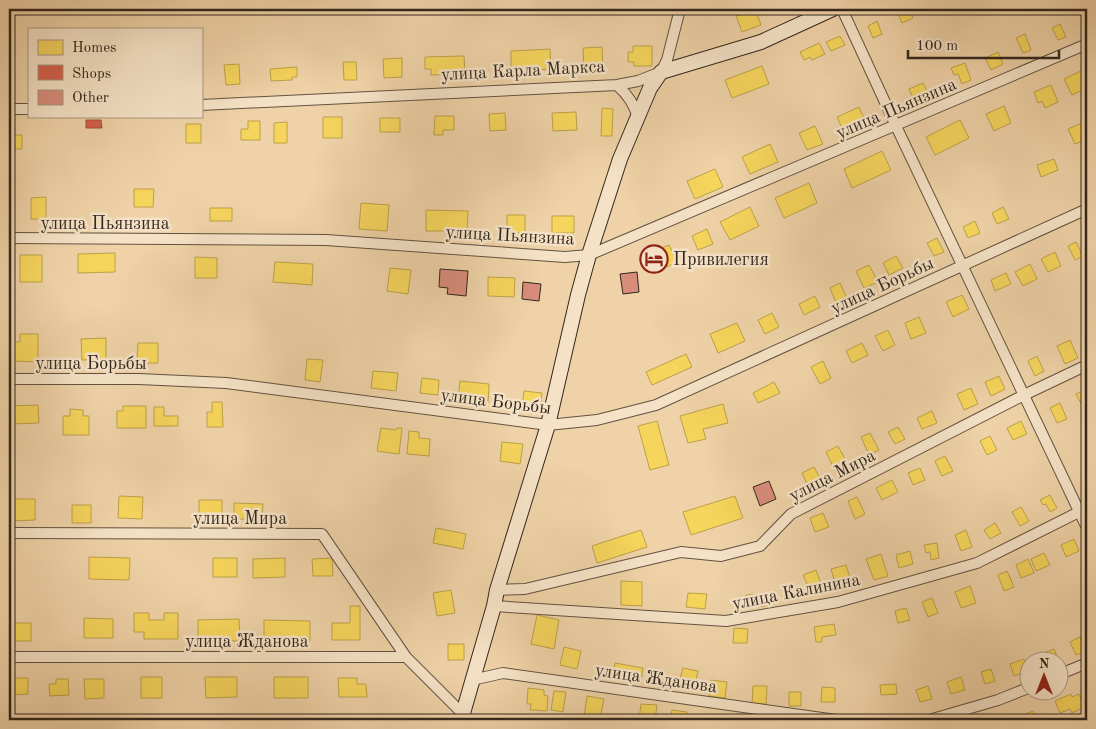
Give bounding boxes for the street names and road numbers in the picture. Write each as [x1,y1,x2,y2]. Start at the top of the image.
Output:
street label: улица Карла Маркса [440,58,606,84]
street label: улица Пьянзина [833,75,959,142]
street label: улица Пьянзина [40,215,170,233]
street label: улица Пьянзина [445,224,575,248]
street label: улица Борьбы [828,254,937,318]
street label: улица Борьбы [35,355,147,373]
street label: улица Борьбы [440,386,552,418]
street label: улица Мира [786,446,879,505]
street label: улица Мира [193,510,287,528]
street label: улица Калинина [731,571,862,613]
street label: улица Жданова [185,633,309,651]
street label: улица Жданова [594,662,718,696]

